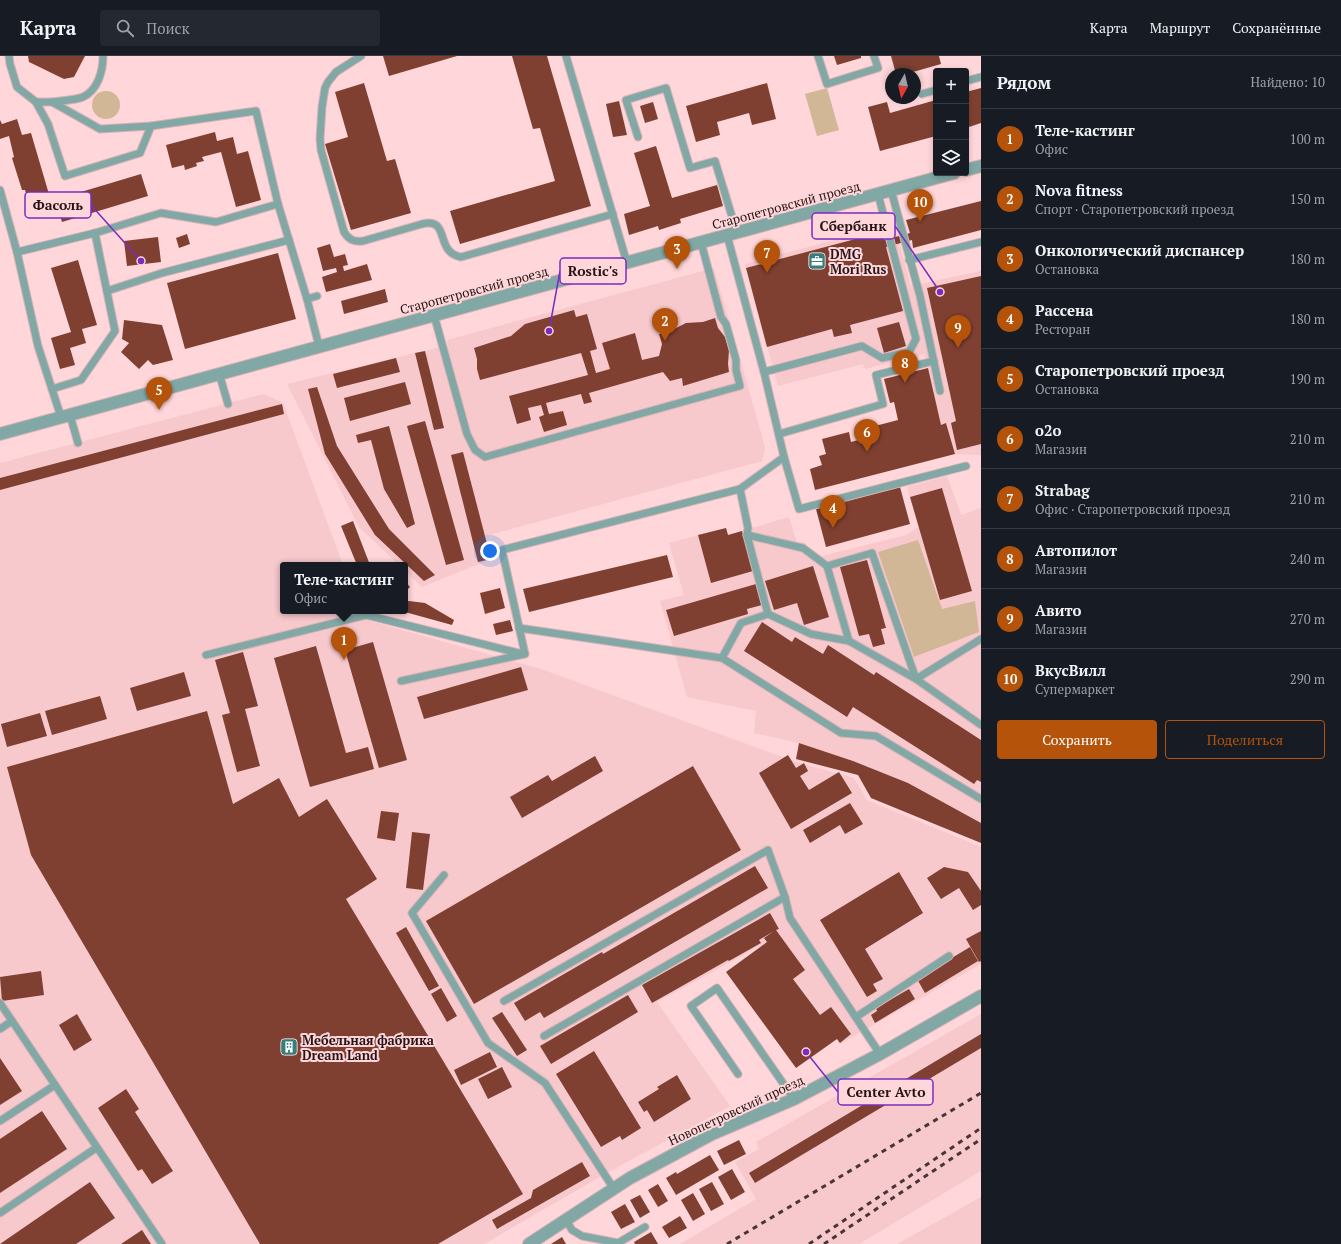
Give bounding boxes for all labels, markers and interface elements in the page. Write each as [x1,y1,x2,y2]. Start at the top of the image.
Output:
search box [100,10,380,46]
text: Карта [20,15,76,40]
icon: search [114,17,136,39]
text: Поиск [146,18,190,38]
text: Карта [1090,18,1128,37]
text: Маршрут [1150,18,1210,37]
text: Сохранённые [1232,18,1321,37]
north arrow [885,68,921,104]
map controls [933,68,969,176]
button: + [933,68,969,104]
text: Рядом [997,71,1051,94]
text: Найдено: 10 [1251,73,1325,91]
button: − [933,104,969,140]
text: Теле-кастинг [1035,120,1135,140]
text: 1 [1006,130,1014,148]
text: 100 m [1290,130,1325,148]
button: layers [933,140,969,176]
text: Офис [1035,140,1068,158]
street label: Старопетровский проезд [710,176,863,233]
text: Nova fitness [1035,180,1123,200]
pin: 10 [907,189,933,222]
text: 2 [1006,190,1014,208]
text: 150 m [1290,190,1325,208]
callout: Фасоль [25,192,91,218]
text: Фасоль [33,195,83,214]
text: Спорт · Старопетровский проезд [1035,200,1234,218]
callout: Сбербанк [812,213,895,239]
text: Сбербанк [820,216,887,235]
pin: 3 [664,236,690,269]
pin: 7 [754,240,780,273]
text: Онкологический диспансер [1035,240,1244,260]
place label: DMG Mori Rus [830,245,886,278]
text: 3 [1006,250,1014,268]
text: 180 m [1290,250,1325,268]
office icon: DMG Mori Rus [807,251,827,271]
callout: Rostic's [560,258,626,284]
text: Остановка [1035,260,1099,278]
street label: Старопетровский проезд [398,261,551,318]
text: Rostic's [568,261,618,280]
text: Рассена [1035,300,1093,320]
pin: 2 [652,308,678,341]
text: 4 [1006,310,1014,328]
text: 180 m [1290,310,1325,328]
pin: 9 [945,315,971,348]
text: Ресторан [1035,320,1090,338]
pin: 8 [892,350,918,383]
text: Старопетровский проезд [1035,360,1224,380]
text: 5 [1006,370,1014,388]
text: 190 m [1290,370,1325,388]
pin: 5 [146,377,172,410]
text: Остановка [1035,380,1099,398]
pin: 6 [854,419,880,452]
text: o2o [1035,420,1061,440]
text: 6 [1006,430,1014,448]
text: 210 m [1290,430,1325,448]
text: Магазин [1035,440,1087,458]
text: Strabag [1035,480,1090,500]
text: 7 [1006,490,1014,508]
text: 210 m [1290,490,1325,508]
pin: 4 [820,495,846,528]
text: Офис · Старопетровский проезд [1035,500,1230,518]
text: Автопилот [1035,540,1117,560]
your location [480,541,500,561]
text: 8 [1006,550,1014,568]
text: 240 m [1290,550,1325,568]
text: Магазин [1035,560,1087,578]
popup [280,562,408,614]
text: Теле-кастинг [294,569,394,589]
text: Офис [294,589,327,607]
text: Авито [1035,600,1082,620]
text: 9 [1006,610,1014,628]
text: 270 m [1290,610,1325,628]
text: Магазин [1035,620,1087,638]
pin: 1 [331,627,357,660]
text: ВкусВилл [1035,660,1106,680]
text: 10 [1003,670,1017,688]
text: 290 m [1290,670,1325,688]
text: Супермаркет [1035,680,1115,698]
button: Сохранить [997,720,1157,759]
button: Поделиться [1165,720,1325,759]
place label: Мебельная фабрика Dream Land [302,1031,435,1064]
building icon: Мебельная фабрика Dream Land [279,1037,299,1057]
street label: Новопетровский проезд [665,1070,807,1149]
callout: Center Avto [838,1079,933,1105]
text: Center Avto [847,1082,925,1101]

